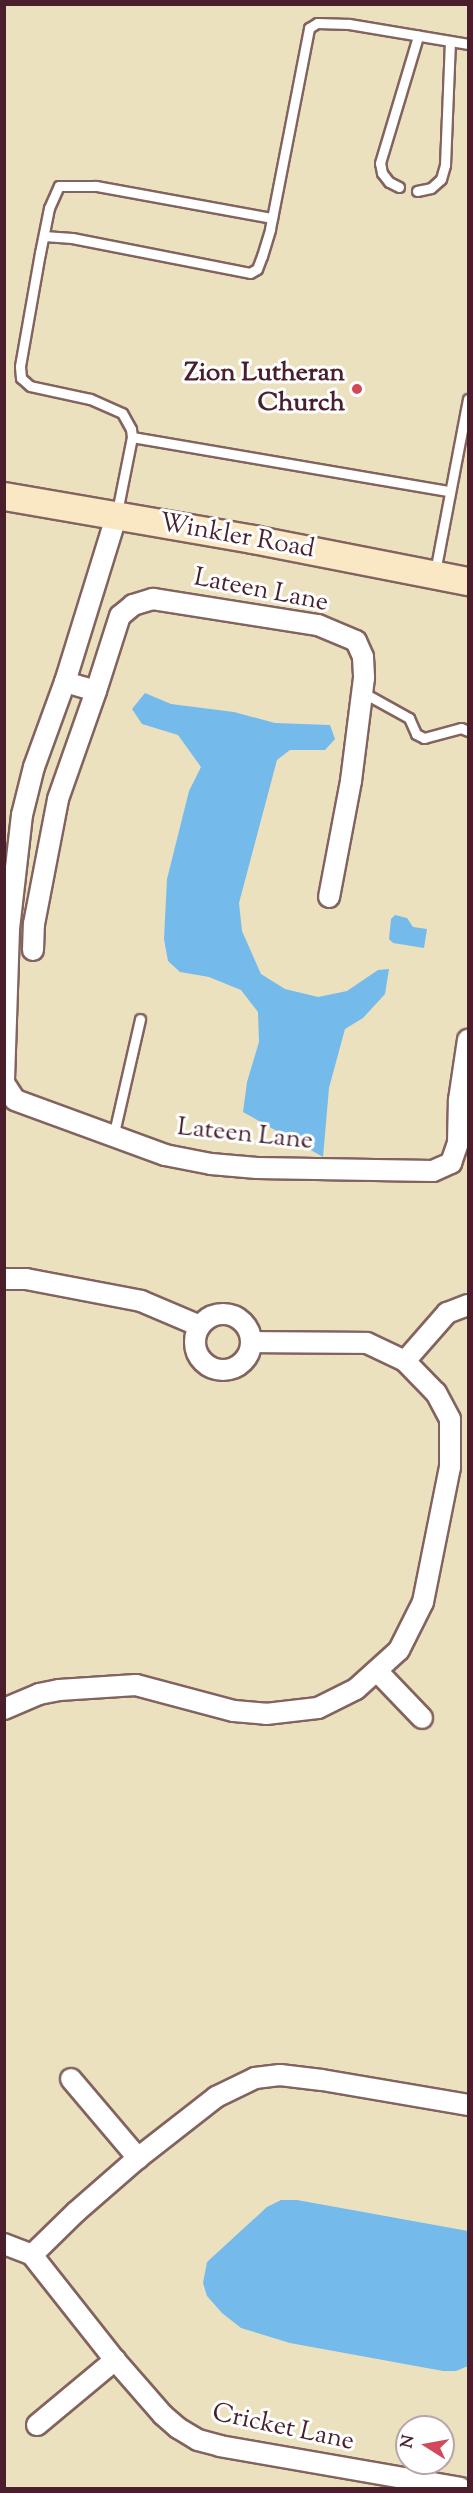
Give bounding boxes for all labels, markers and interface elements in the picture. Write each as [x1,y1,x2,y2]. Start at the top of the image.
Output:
place label: Zion Lutheran Church [184,358,345,420]
marker: Zion Lutheran Church [350,382,364,396]
street label: Winkler Road [157,508,317,566]
street label: Lateen Lane [191,563,331,619]
street label: Lateen Lane [176,1112,314,1158]
street label: Cricket Lane [209,2398,357,2458]
north arrow [395,2415,455,2475]
text: N [396,2433,421,2450]

